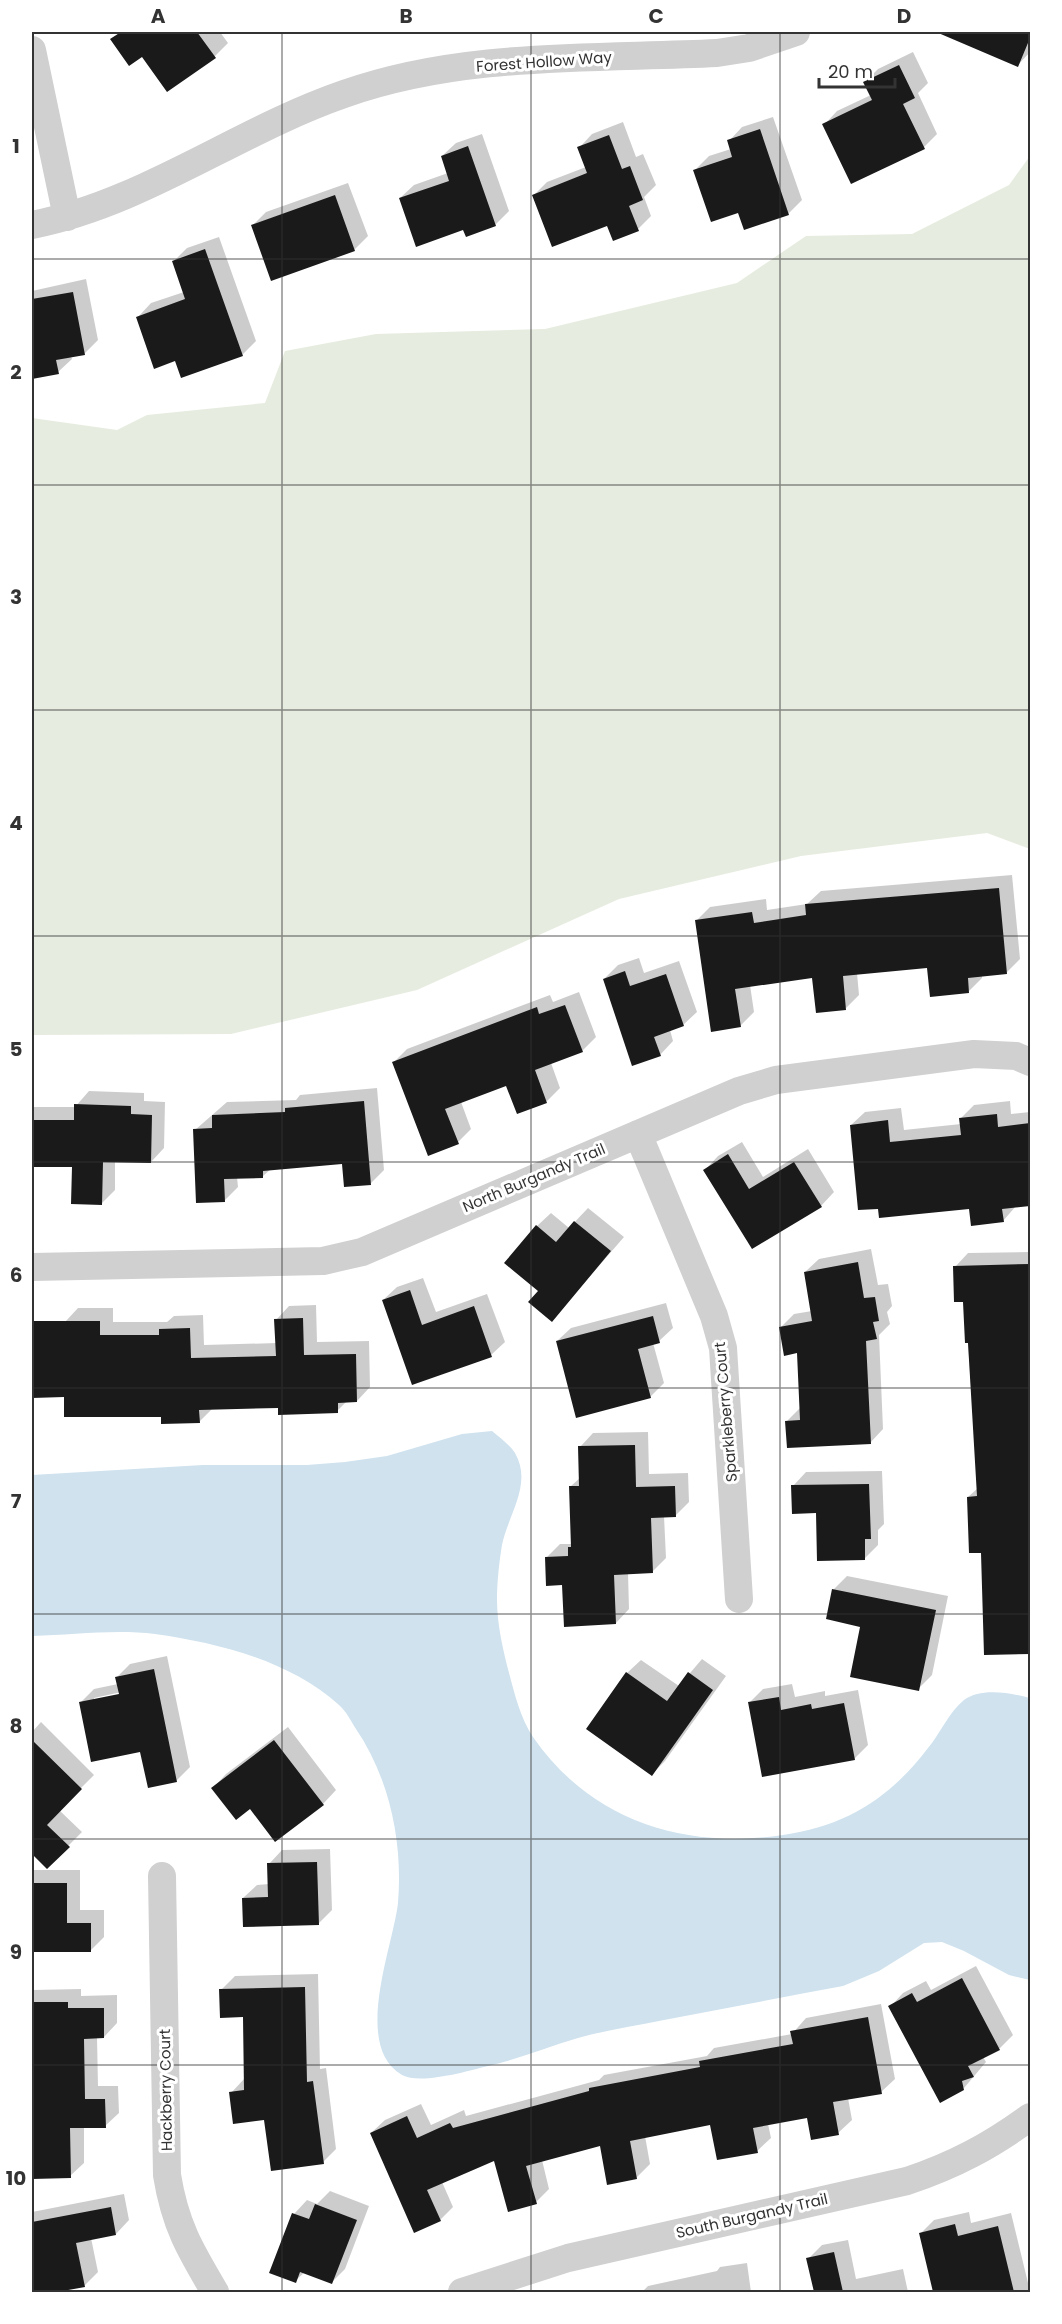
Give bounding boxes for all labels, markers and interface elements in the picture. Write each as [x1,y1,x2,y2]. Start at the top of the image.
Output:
text: A [151,2,166,30]
text: B [399,2,413,30]
text: C [648,2,664,30]
text: D [897,2,911,30]
street label: Forest Hollow Way [475,46,613,77]
scale bar [819,51,896,89]
text: 20 m [828,59,873,84]
text: 1 [12,132,20,160]
text: 2 [10,358,22,386]
text: 3 [10,583,22,611]
text: 4 [9,809,23,837]
text: 5 [10,1035,23,1063]
street label: North Burgandy Trail [459,1138,608,1217]
text: 6 [10,1261,22,1289]
street label: Sparkleberry Court [709,1341,742,1483]
text: 7 [11,1487,22,1515]
text: 8 [10,1712,22,1740]
text: 9 [10,1938,22,1966]
street label: Hackberry Court [154,2029,177,2151]
text: 10 [6,2164,26,2192]
street label: South Burgandy Trail [674,2188,830,2243]

